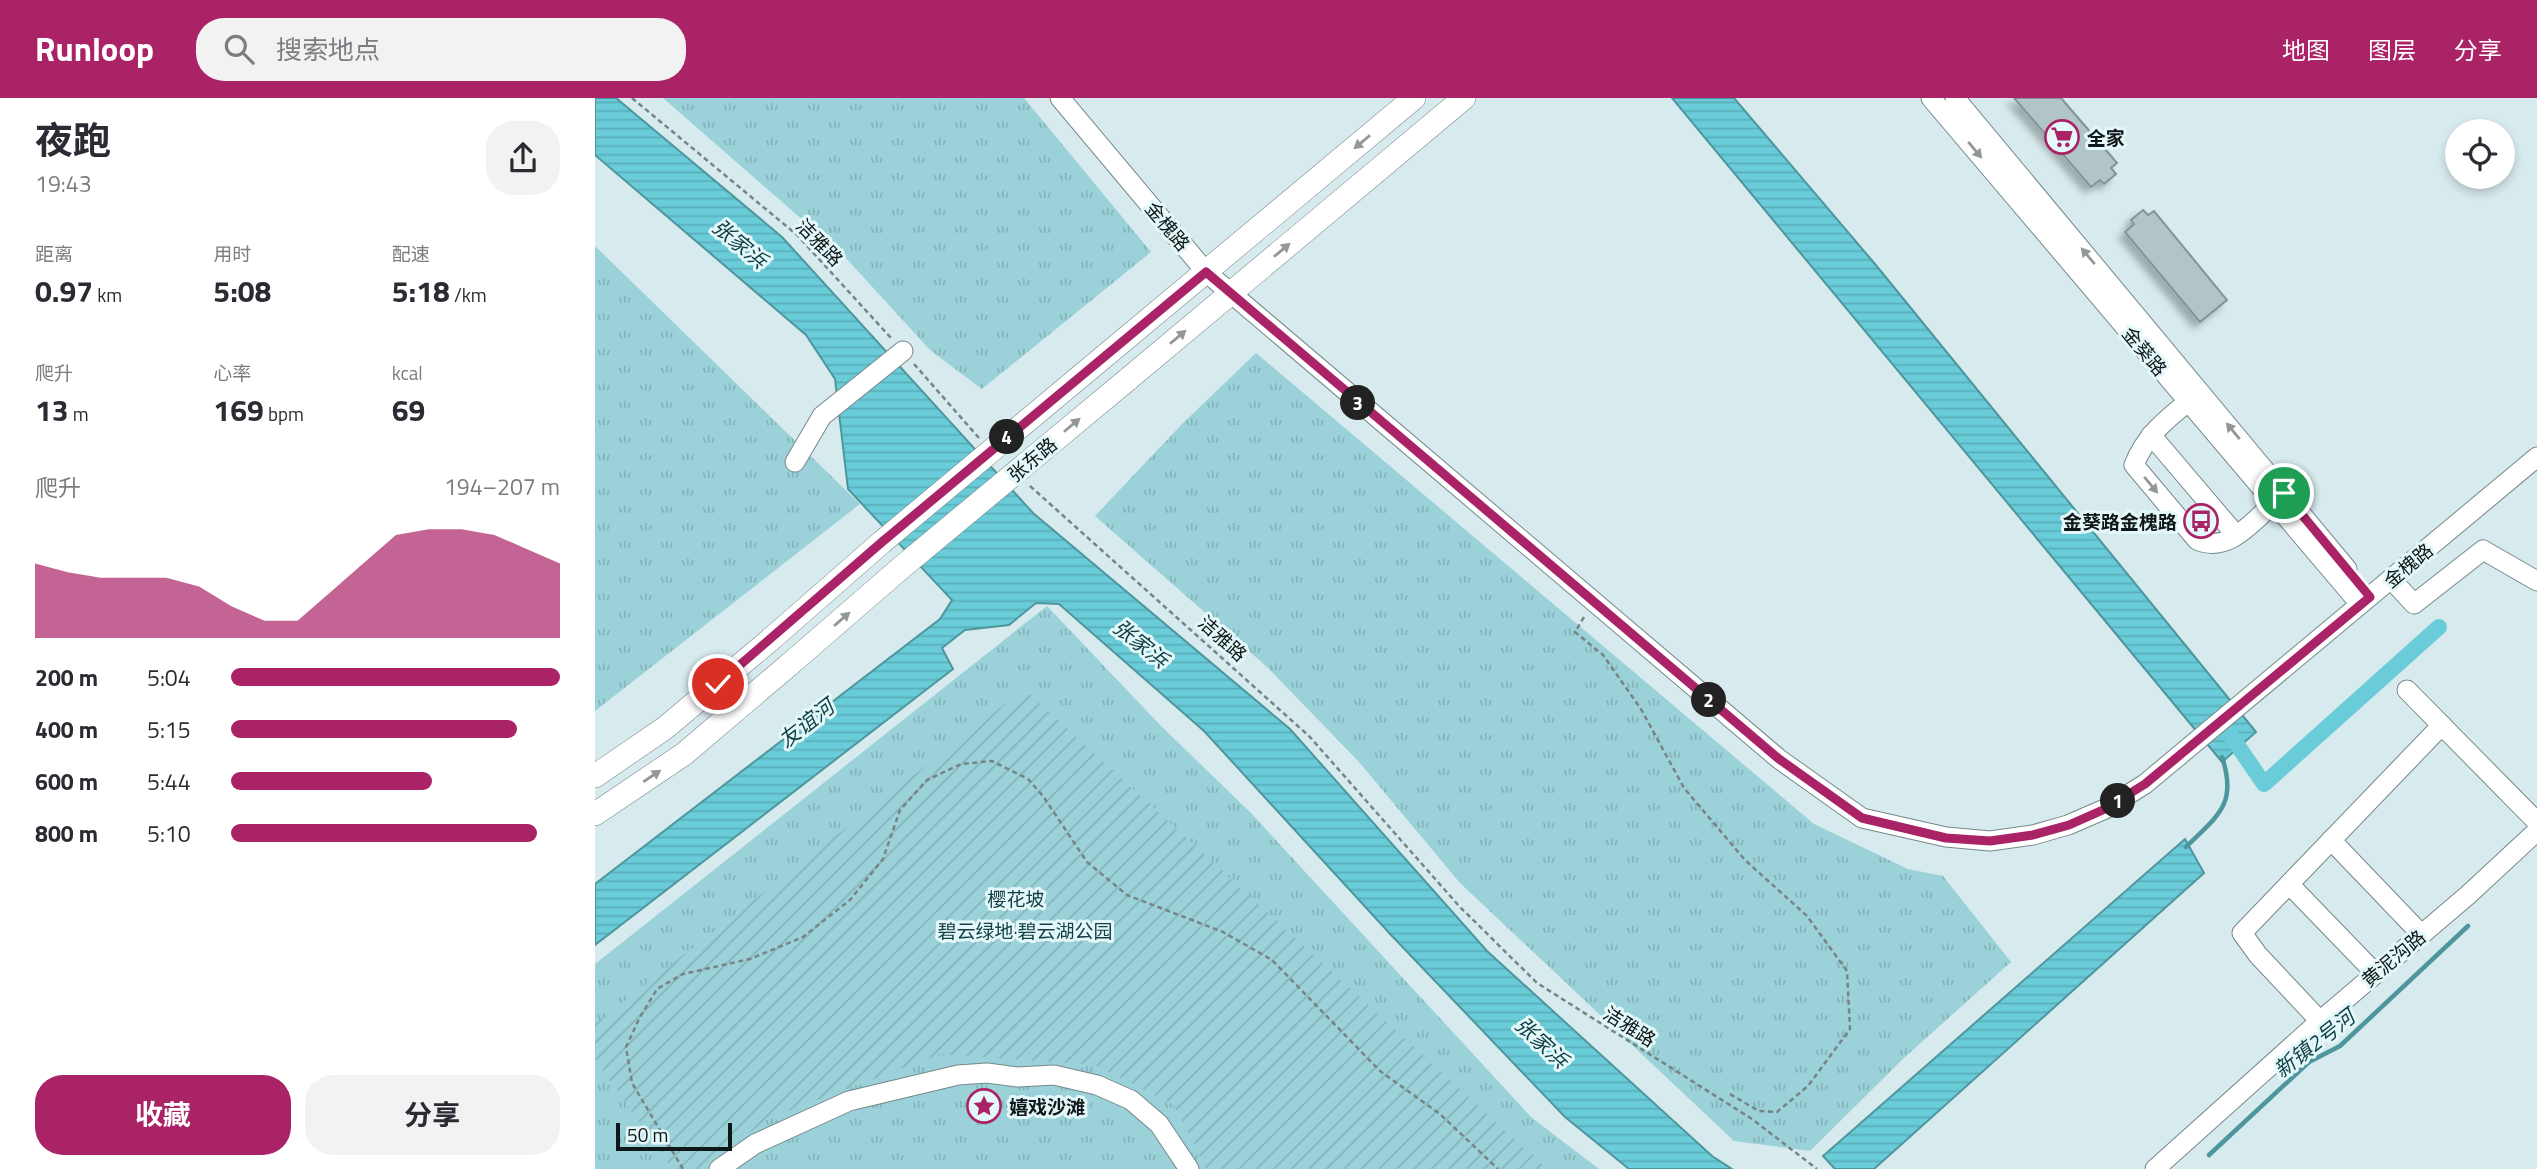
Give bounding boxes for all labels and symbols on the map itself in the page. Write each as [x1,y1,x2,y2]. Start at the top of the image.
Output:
supermarket icon: 全家 [2043,118,2081,156]
place label: 全家 [2087,123,2125,152]
one-way arrow [1353,134,1370,149]
one-way arrow [1967,142,1982,159]
street label: 金槐路 [1139,195,1197,257]
water label: 张家浜 [706,210,776,277]
street label: 洁雅路 [790,211,850,273]
one-way arrow [1274,243,1291,258]
one-way arrow [2081,247,2096,264]
street label: 金葵路 [2116,320,2174,382]
one-way arrow [1169,329,1187,344]
pin: 3 [1341,386,1375,420]
one-way arrow [1064,418,1081,433]
pin: 4 [989,420,1025,454]
one-way arrow [2226,422,2241,439]
street label: 张东路 [1001,430,1063,488]
pin [2254,463,2314,523]
one-way arrow [2143,476,2158,493]
bus stop icon: 金葵路金槐路 [2182,502,2220,540]
place label: 金葵路金槐路 [2063,507,2177,536]
street label: 金槐路 [2377,536,2439,594]
street label: 洁雅路 [1192,608,1254,668]
one-way arrow [833,611,851,627]
water label: 张家浜 [1106,611,1177,677]
pin [688,654,748,714]
pin: 2 [1691,682,1727,718]
water label: 友谊河 [771,689,844,755]
one-way arrow [642,770,661,783]
pin: 1 [2101,784,2135,818]
park label: 樱花坡 [987,884,1045,913]
park label: 碧云绿地·碧云湖公园 [937,916,1113,945]
street label: 黄泥沟路 [2355,922,2431,994]
water label: 新镇2号河 [2266,998,2365,1085]
street label: 洁雅路 [1598,999,1662,1053]
water label: 张家浜 [1508,1009,1577,1077]
place icon: 嬉戏沙滩 [965,1087,1003,1125]
place label: 嬉戏沙滩 [1009,1092,1085,1121]
scale bar [616,1120,731,1152]

